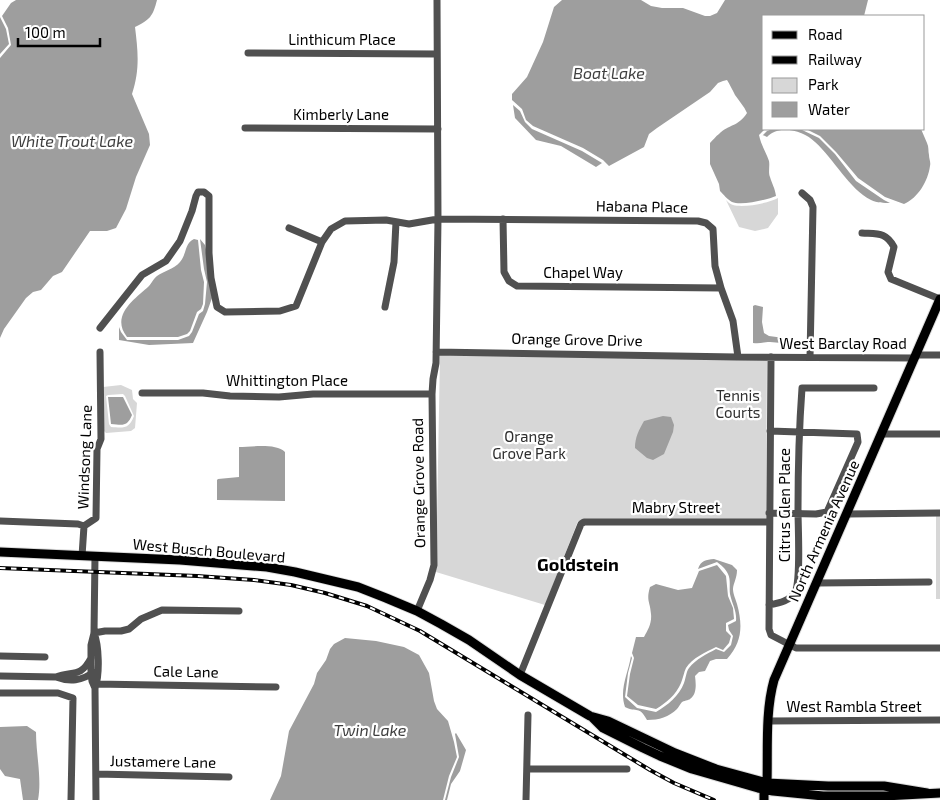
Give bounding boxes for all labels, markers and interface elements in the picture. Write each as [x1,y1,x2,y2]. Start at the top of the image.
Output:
scale bar [18,15,100,47]
legend [762,15,925,130]
text: 100 m [25,23,66,41]
text: Road [808,25,843,43]
street label: Linthicum Place [288,30,396,48]
text: Railway [808,50,862,68]
water label: Boat Lake [573,63,645,82]
text: Park [808,75,839,93]
text: Water [808,100,850,118]
street label: Kimberly Lane [293,105,389,123]
water label: White Trout Lake [11,131,133,150]
street label: Habana Place [596,196,688,216]
street label: Chapel Way [543,263,623,281]
street label: Orange Grove Drive [511,329,643,349]
street label: West Barclay Road [779,334,907,352]
street label: Whittington Place [226,371,348,389]
park label: Tennis Courts [716,386,760,421]
street label: Windsong Lane [73,404,95,510]
street label: Orange Grove Road [408,418,428,548]
park label: Orange Grove Park [492,427,566,462]
street label: Citrus Glen Place [775,448,793,562]
street label: North Armenia Avenue [784,457,862,604]
street label: Mabry Street [632,498,721,516]
street label: West Busch Boulevard [132,534,286,566]
district label: Goldstein [537,553,619,575]
street label: Cale Lane [153,661,219,681]
street label: West Rambla Street [786,697,922,715]
water label: Twin Lake [334,720,407,739]
street label: Justamere Lane [110,751,216,771]

